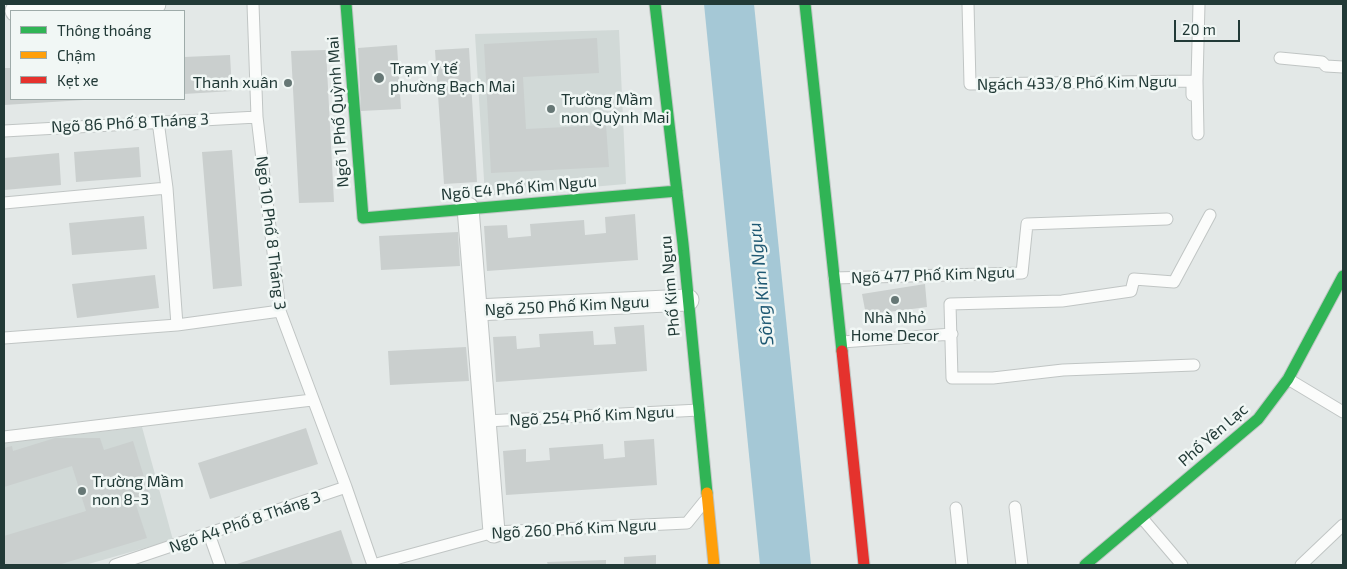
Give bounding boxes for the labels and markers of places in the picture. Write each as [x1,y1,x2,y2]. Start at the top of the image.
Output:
place label: Trạm Y tế phường Bạch Mai [390,59,515,97]
marker: Trạm Y tế phường Bạch Mai [372,71,386,85]
place label: Thanh xuân [193,73,278,93]
marker: Thanh xuân [282,77,294,89]
place label: Trường Mầm non Quỳnh Mai [561,90,669,128]
marker: Trường Mầm non Quỳnh Mai [545,103,557,115]
marker: Nhà Nhỏ Home Decor [889,294,901,306]
place label: Nhà Nhỏ Home Decor [851,308,939,346]
place label: Trường Mầm non 8-3 [92,472,184,510]
marker: Trường Mầm non 8-3 [76,485,88,497]

